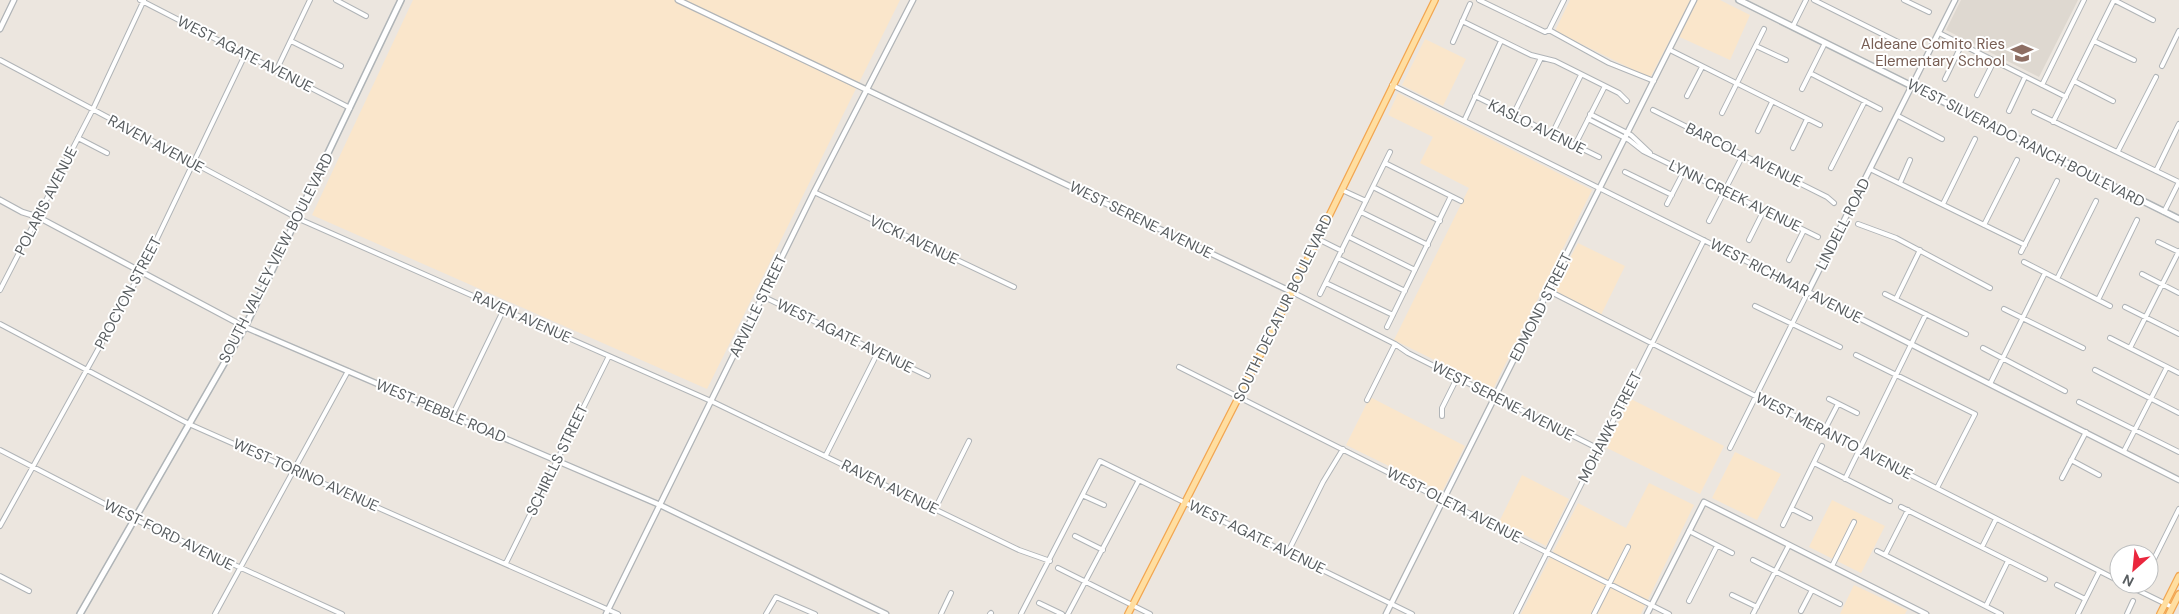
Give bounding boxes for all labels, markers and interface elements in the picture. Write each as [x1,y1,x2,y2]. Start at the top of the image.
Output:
street label: WEST AGATE AVENUE [174,11,316,97]
place label: Aldeane Comito Ries Elementary School [1861,34,2005,71]
school or university icon: Aldeane Comito Ries Elementary School [2009,40,2035,66]
street label: WEST SILVERADO RANCH BOULEVARD [1904,74,2148,212]
street label: KASLO AVENUE [1485,95,1589,159]
street label: RAVEN AVENUE [105,110,207,178]
street label: BARCOLA AVENUE [1682,118,1806,192]
street label: POLARIS AVENUE [10,143,82,259]
street label: SOUTH VALLEY VIEW BOULEVARD [214,149,338,367]
street label: LYNN CREEK AVENUE [1666,155,1804,237]
street label: LINDELL ROAD [1811,175,1875,273]
street label: WEST SERENE AVENUE [1066,177,1216,263]
street label: VICKI AVENUE [866,211,962,269]
street label: SOUTH DECATUR BOULEVARD [1229,211,1337,405]
street label: PROCYON STREET [90,233,166,353]
street label: WEST RICHMAR AVENUE [1706,234,1866,328]
street label: EDMOND STREET [1505,250,1577,364]
street label: ARVILLE STREET [725,252,791,360]
street label: RAVEN AVENUE [470,286,574,348]
street label: WEST AGATE AVENUE [773,294,917,378]
street label: WEST SERENE AVENUE [1429,356,1577,446]
street label: MOHAWK STREET [1573,368,1647,486]
street label: WEST PEBBLE ROAD [373,375,509,447]
street label: WEST MERANTO AVENUE [1752,388,1916,484]
street label: SCHIRLLS STREET [521,401,593,519]
street label: WEST TORINO AVENUE [230,434,382,516]
street label: RAVEN AVENUE [838,455,942,519]
street label: WEST OLETA AVENUE [1383,462,1525,548]
street label: WEST FORD AVENUE [101,495,237,575]
street label: WEST AGATE AVENUE [1185,495,1329,579]
north arrow [2109,544,2159,594]
text: N [2119,570,2137,591]

